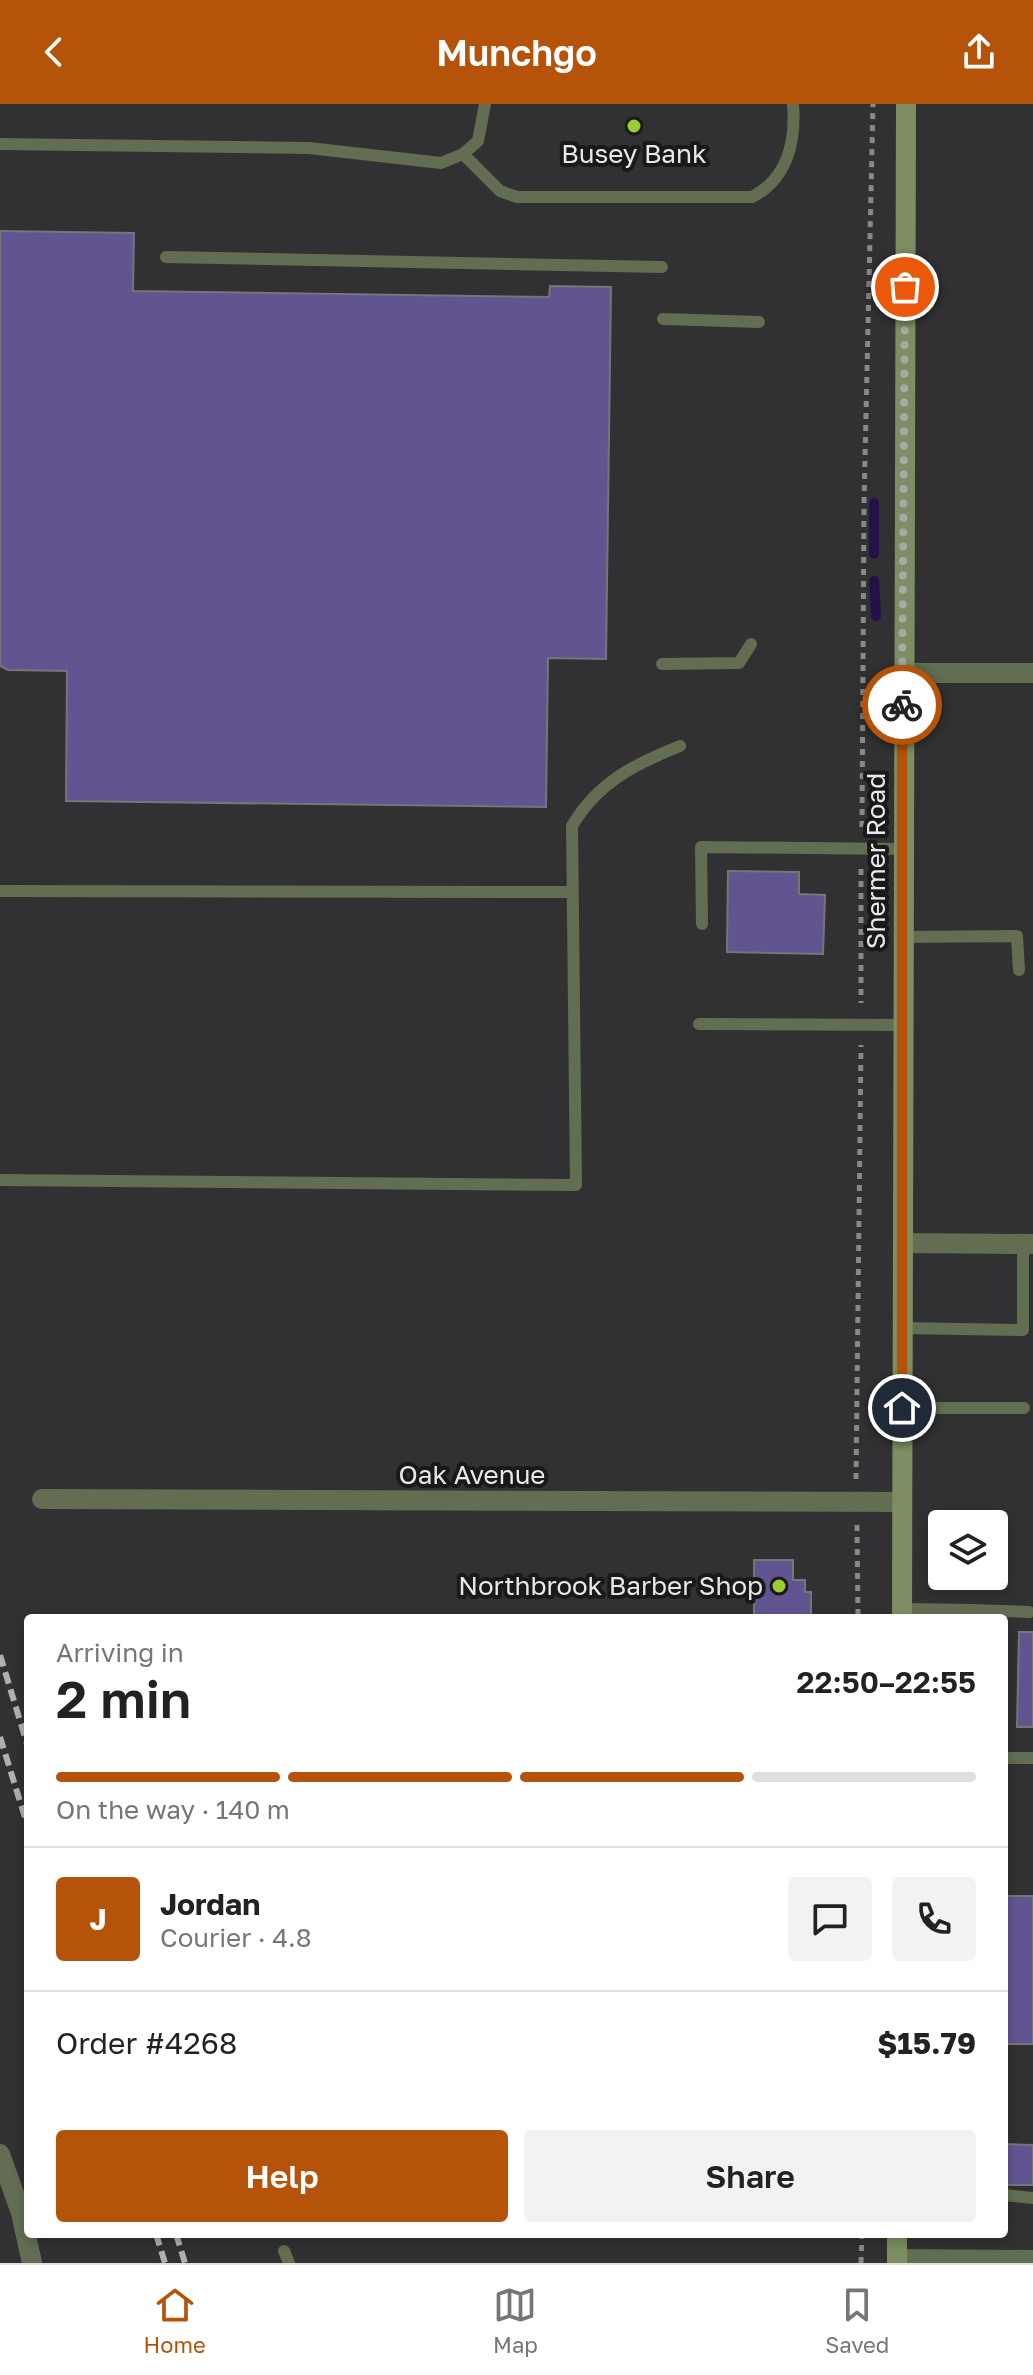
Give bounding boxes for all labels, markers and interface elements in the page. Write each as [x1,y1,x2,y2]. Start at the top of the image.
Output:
icon: back [32,30,76,74]
icon: share [957,30,1001,74]
text: Munchgo [436,31,597,74]
marker: Busey Bank [625,117,643,135]
place label: Busey Bank [561,138,707,169]
pin [871,253,939,321]
icon: bag [883,265,927,309]
courier [862,665,942,745]
icon: bike [880,683,924,727]
street label: Shermer Road [860,773,891,949]
pin [868,1374,936,1442]
icon: home [880,1386,924,1430]
street label: Oak Avenue [399,1459,545,1490]
map controls [928,1510,1008,1590]
button: layers [928,1510,1008,1590]
place label: Northbrook Barber Shop [458,1570,763,1601]
marker: Northbrook Barber Shop [770,1577,788,1595]
text: Arriving in [56,1637,184,1668]
text: 22:50–22:55 [797,1664,976,1700]
text: 2 min [56,1667,191,1729]
text: On the way · 140 m [56,1794,290,1825]
button: chat [788,1877,872,1961]
button: phone [892,1877,976,1961]
text: Jordan [160,1886,260,1922]
text: J [89,1901,107,1937]
text: Courier · 4.8 [160,1922,312,1953]
text: Order #4268 [56,2025,237,2061]
text: $15.79 [877,2025,976,2061]
button: Help [56,2130,508,2222]
button: Share [524,2130,976,2222]
tab: Home [144,2283,206,2358]
tab: Map [493,2283,538,2358]
tab: Saved [825,2283,889,2358]

